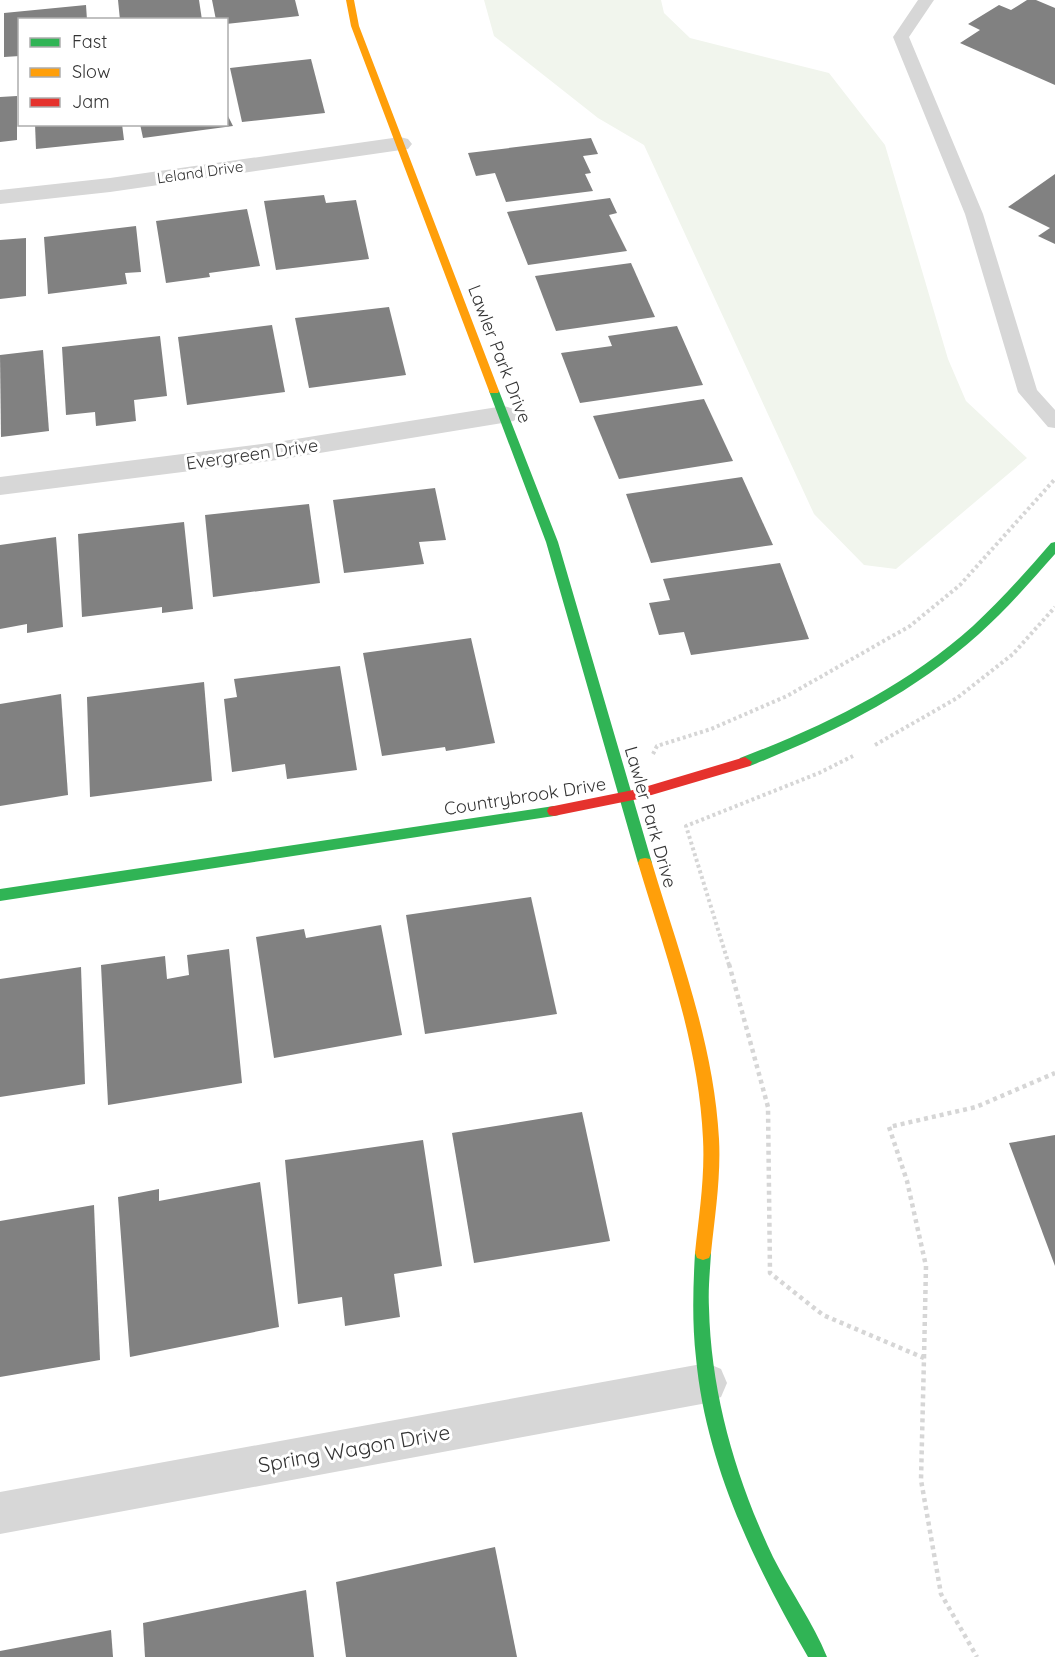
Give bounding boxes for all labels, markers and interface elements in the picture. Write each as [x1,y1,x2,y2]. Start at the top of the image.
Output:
legend [18,18,228,126]
text: Fast [72,30,107,53]
text: Slow [72,60,110,83]
text: Jam [72,90,110,113]
street label: Leland Drive [156,157,244,187]
street label: Lawler Park Drive [463,282,537,426]
street label: Evergreen Drive [185,433,319,475]
street label: Lawler Park Drive [620,744,682,890]
street label: Countrybrook Drive [442,772,608,820]
street label: Spring Wagon Drive [256,1418,452,1478]

